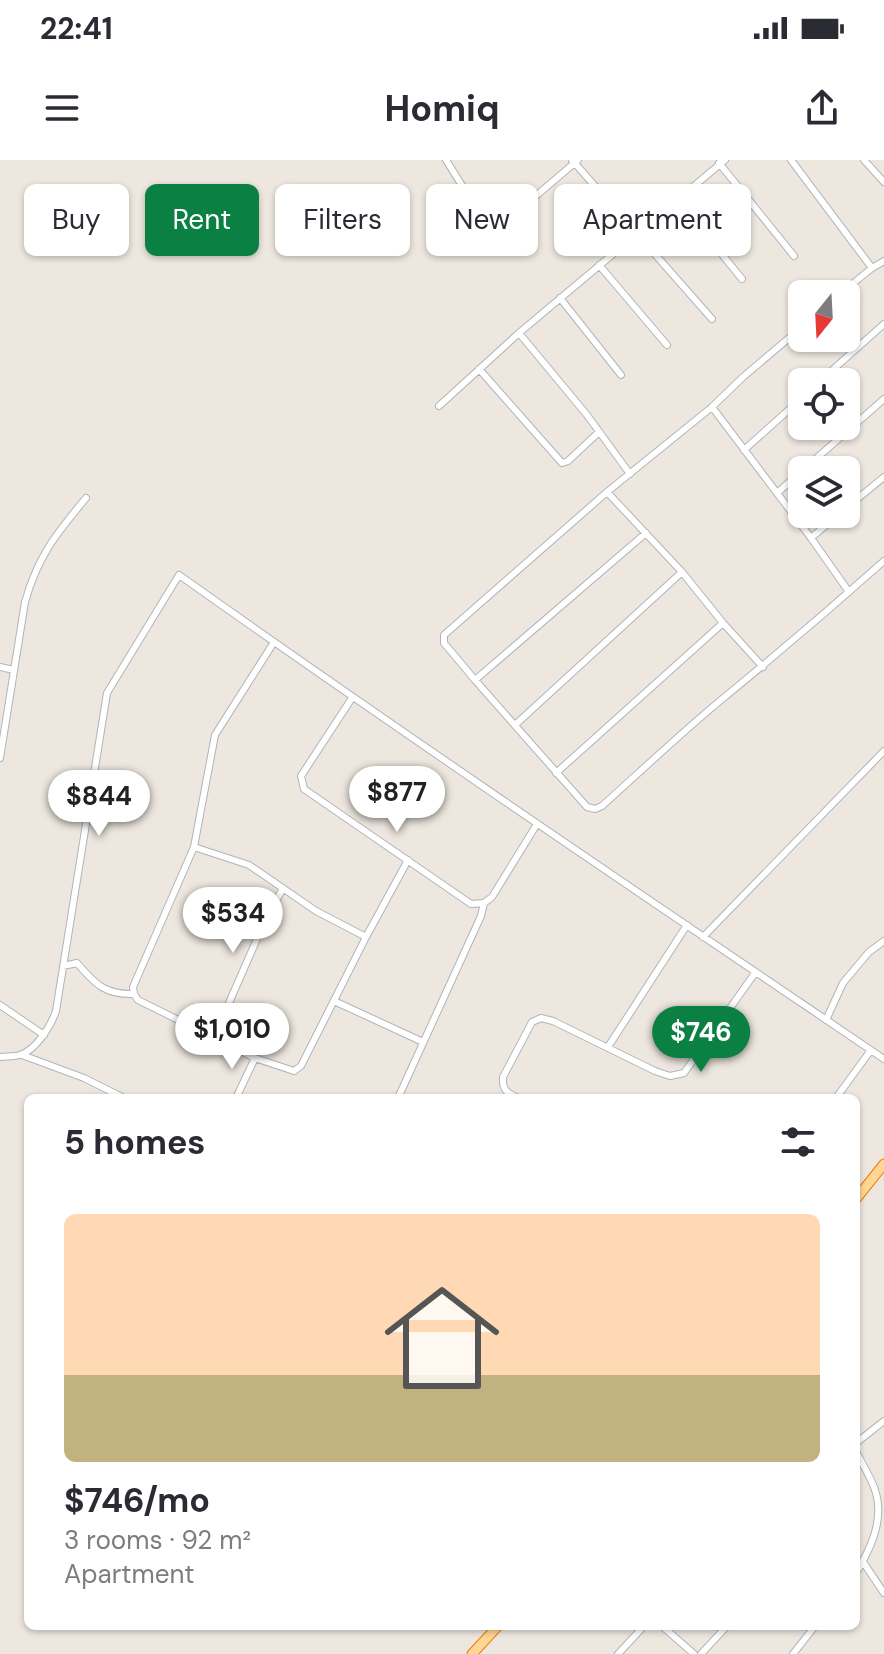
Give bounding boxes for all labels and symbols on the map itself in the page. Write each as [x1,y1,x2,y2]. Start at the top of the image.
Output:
north arrow [788,280,860,352]
pin: $877 [350,766,444,834]
pin: $844 [52,770,146,838]
pin: $534 [186,887,280,955]
pin: $1,010 [167,1003,297,1071]
pin: $746 [654,1006,748,1074]

